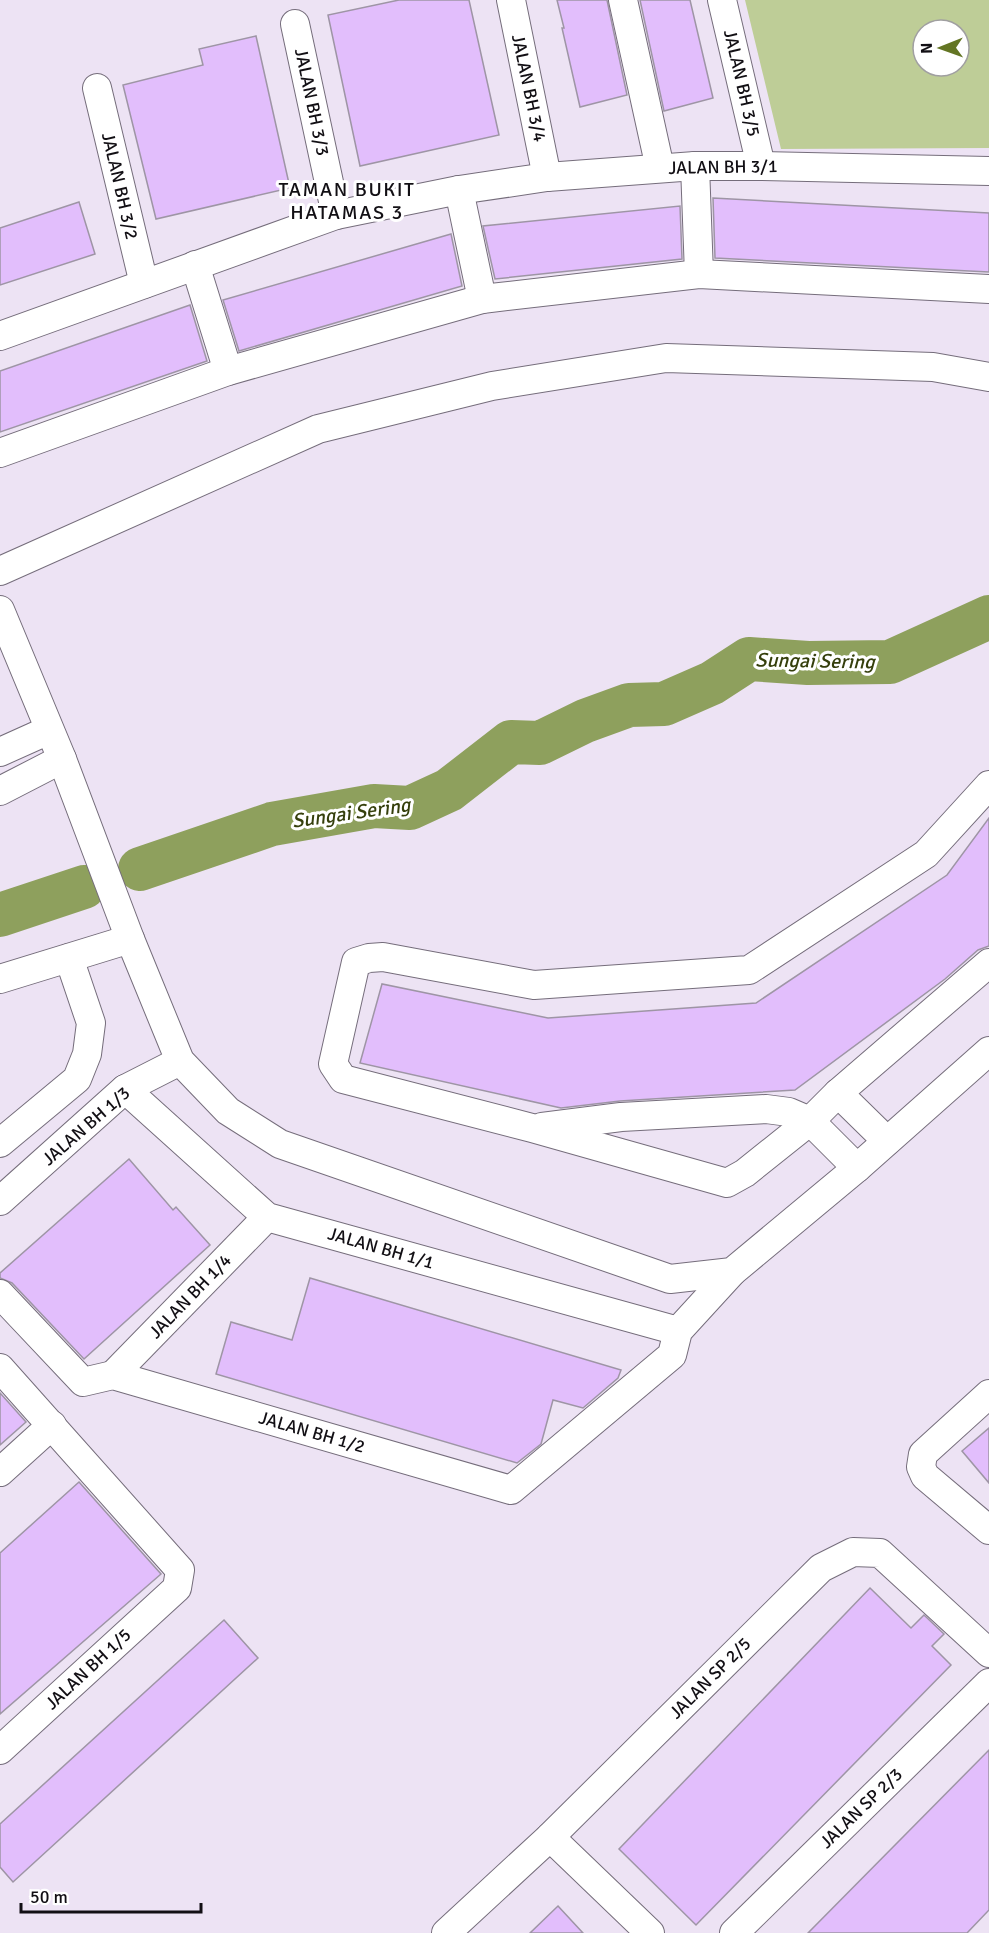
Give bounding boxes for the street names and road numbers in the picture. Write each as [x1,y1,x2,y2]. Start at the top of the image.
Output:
street label: JALAN BH 3/5 [719,27,765,139]
street label: JALAN BH 3/4 [507,32,551,144]
street label: JALAN BH 3/3 [290,46,334,158]
street label: JALAN BH 3/2 [97,130,143,242]
street label: JALAN BH 3/1 [668,155,778,179]
street label: JALAN BH 1/3 [38,1082,134,1170]
street label: JALAN BH 1/1 [325,1222,437,1274]
street label: JALAN BH 1/4 [144,1249,236,1343]
street label: JALAN BH 1/2 [256,1406,368,1458]
street label: JALAN BH 1/5 [41,1624,135,1714]
street label: JALAN SP 2/5 [665,1633,755,1723]
street label: JALAN SP 2/3 [815,1763,907,1853]

